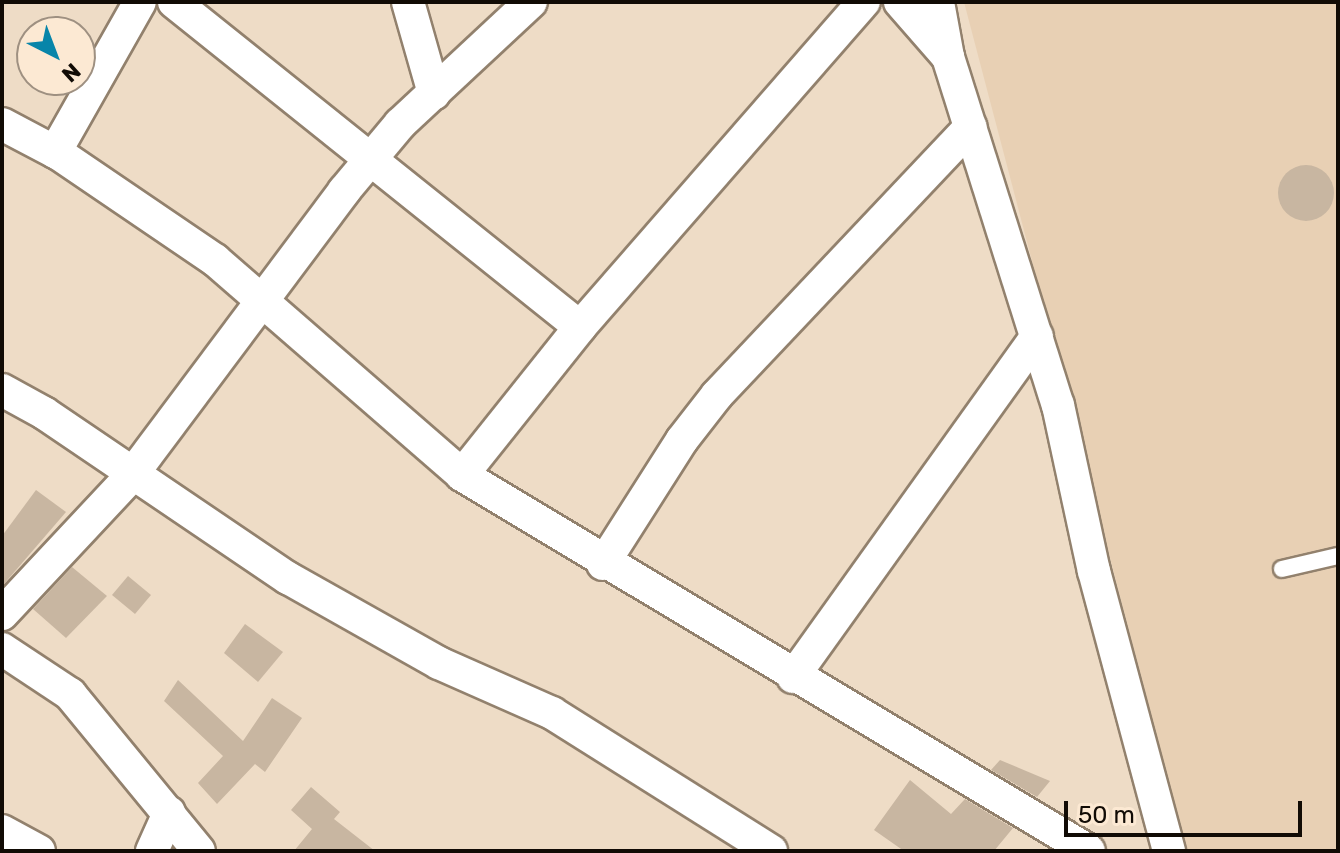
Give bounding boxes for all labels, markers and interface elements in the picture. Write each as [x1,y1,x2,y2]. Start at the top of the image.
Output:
north arrow [16,16,96,96]
text: N [56,57,86,88]
scale bar [1068,785,1306,835]
text: 50 m [1078,801,1135,829]

